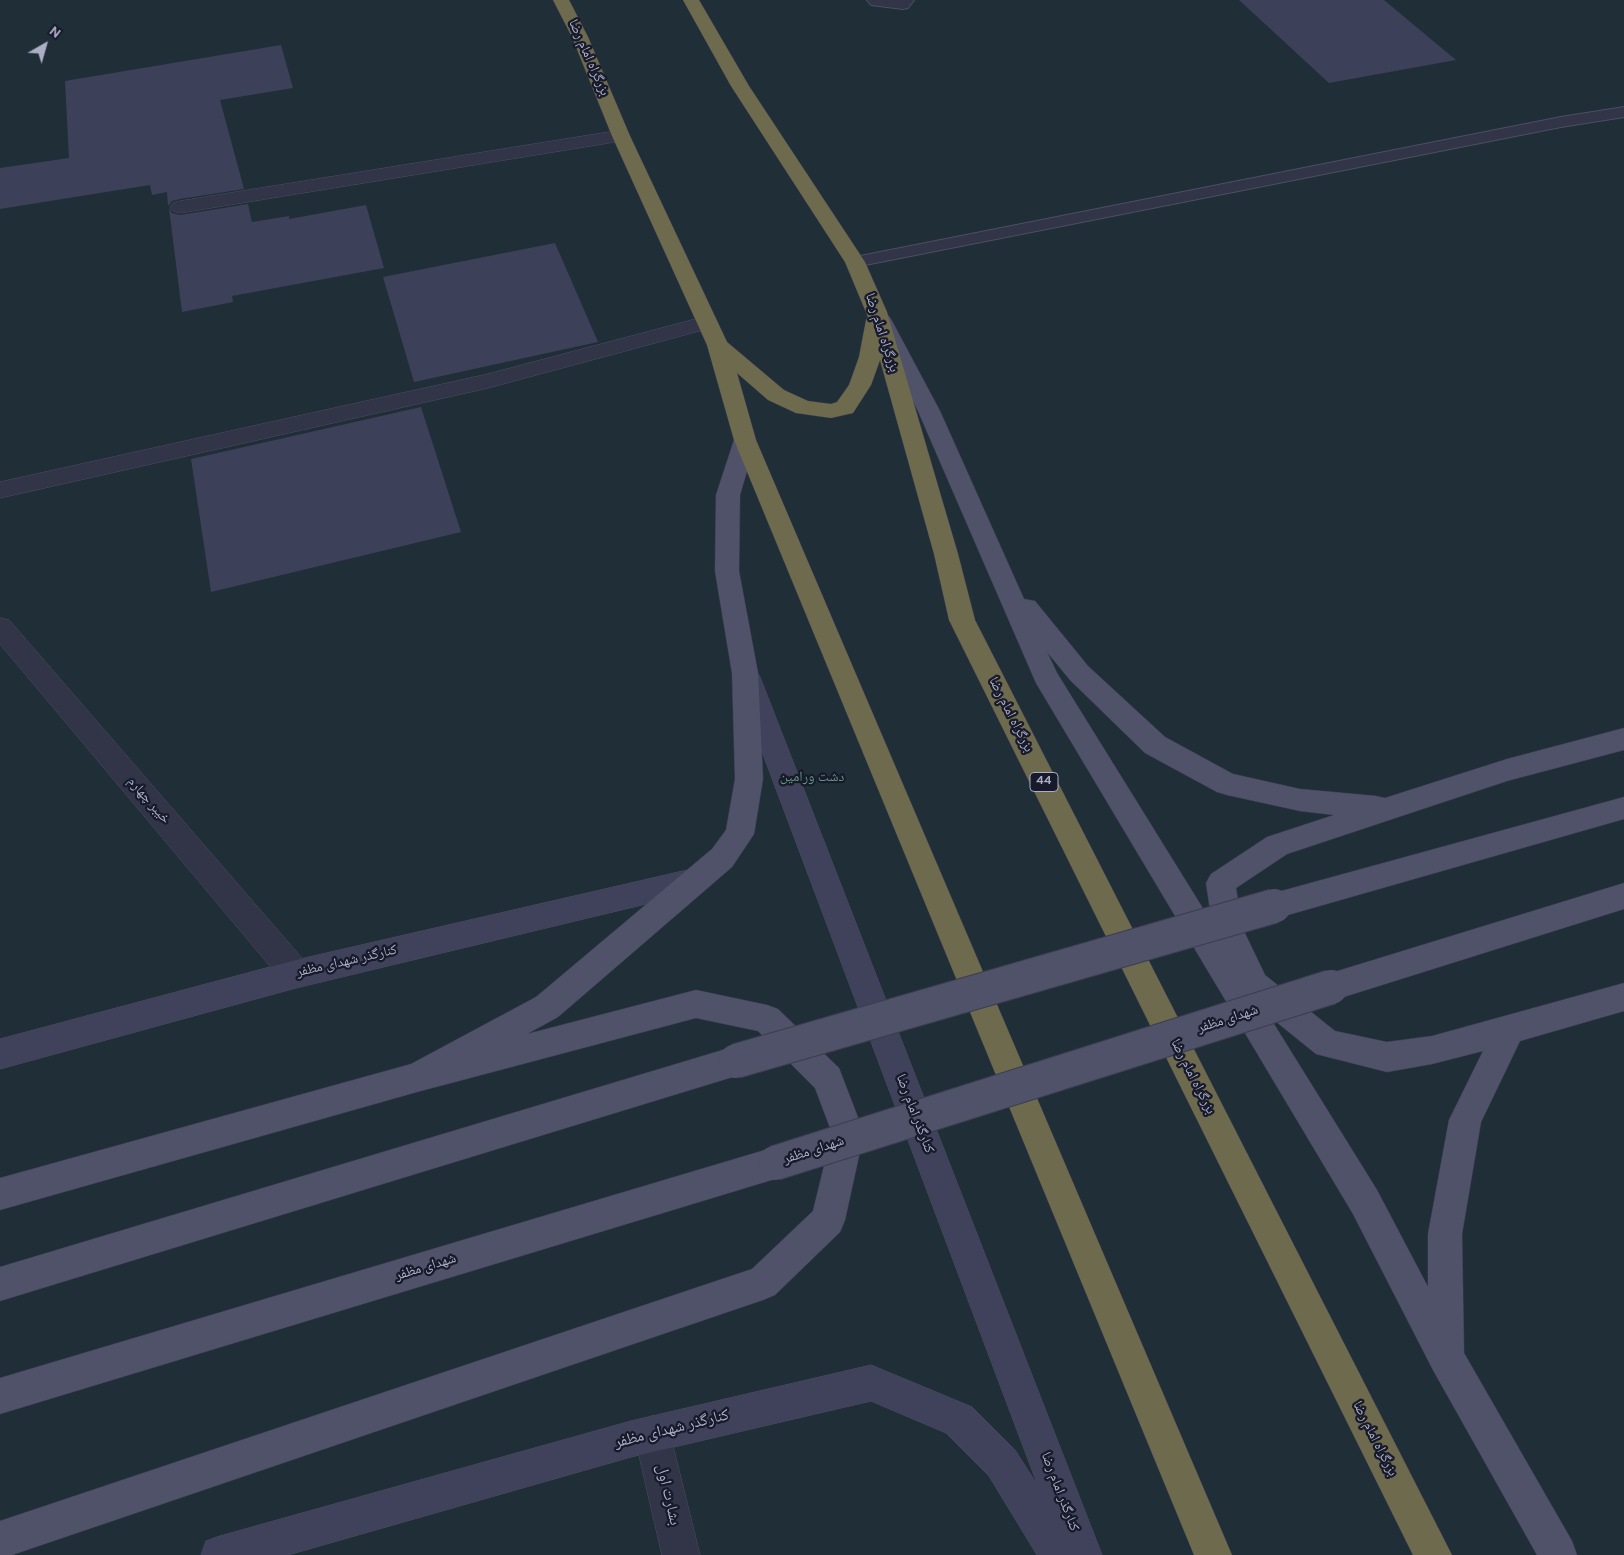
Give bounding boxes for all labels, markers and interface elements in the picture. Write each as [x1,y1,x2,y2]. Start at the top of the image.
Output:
street label: بزرگراه امام رضا [564,17,612,99]
north arrow [20,20,70,70]
text: N [45,23,64,43]
street label: بزرگراه امام رضا [860,291,902,375]
street label: بزرگراه امام رضا [984,675,1036,755]
park label: دشت ورامین [780,770,844,786]
road number: 44 [1030,772,1058,792]
street label: خیبر چهارم [123,774,173,828]
street label: کنارگذر شهدای مظفر [295,942,399,982]
street label: شهدای مظفر [1196,1002,1260,1038]
street label: بزرگراه امام رضا [1166,1037,1218,1117]
street label: کنارگذر امام رضا [891,1072,937,1156]
street label: شهدای مظفر [782,1133,846,1169]
street label: شهدای مظفر [394,1251,458,1285]
street label: بزرگراه امام رضا [1348,1399,1400,1479]
street label: کنارگذر شهدای مظفر [613,1406,731,1454]
street label: کنارگذر امام رضا [1036,1450,1082,1534]
street label: بشارت اول [651,1463,683,1527]

